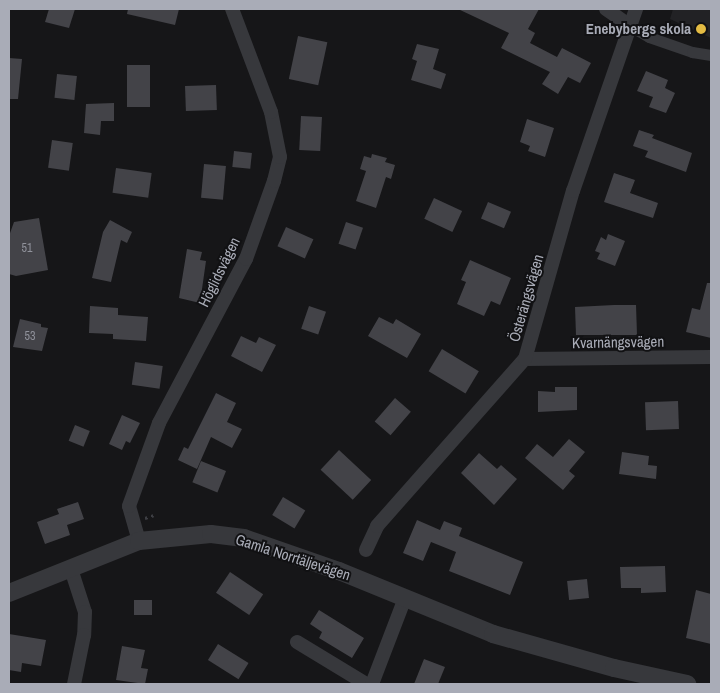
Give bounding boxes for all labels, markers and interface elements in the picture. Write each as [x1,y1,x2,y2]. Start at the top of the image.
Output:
place label: Enebybergs skola [586,20,691,38]
marker: Enebybergs skola [695,23,707,35]
street label: Höglidsvägen [194,234,244,310]
house number: 51 [22,242,32,256]
street label: Österängsvägen [505,252,547,344]
house number: 53 [25,330,35,344]
street label: Kvarnängsvägen [572,332,664,352]
street label: Gamla Norrtäljevägen [233,530,353,584]

